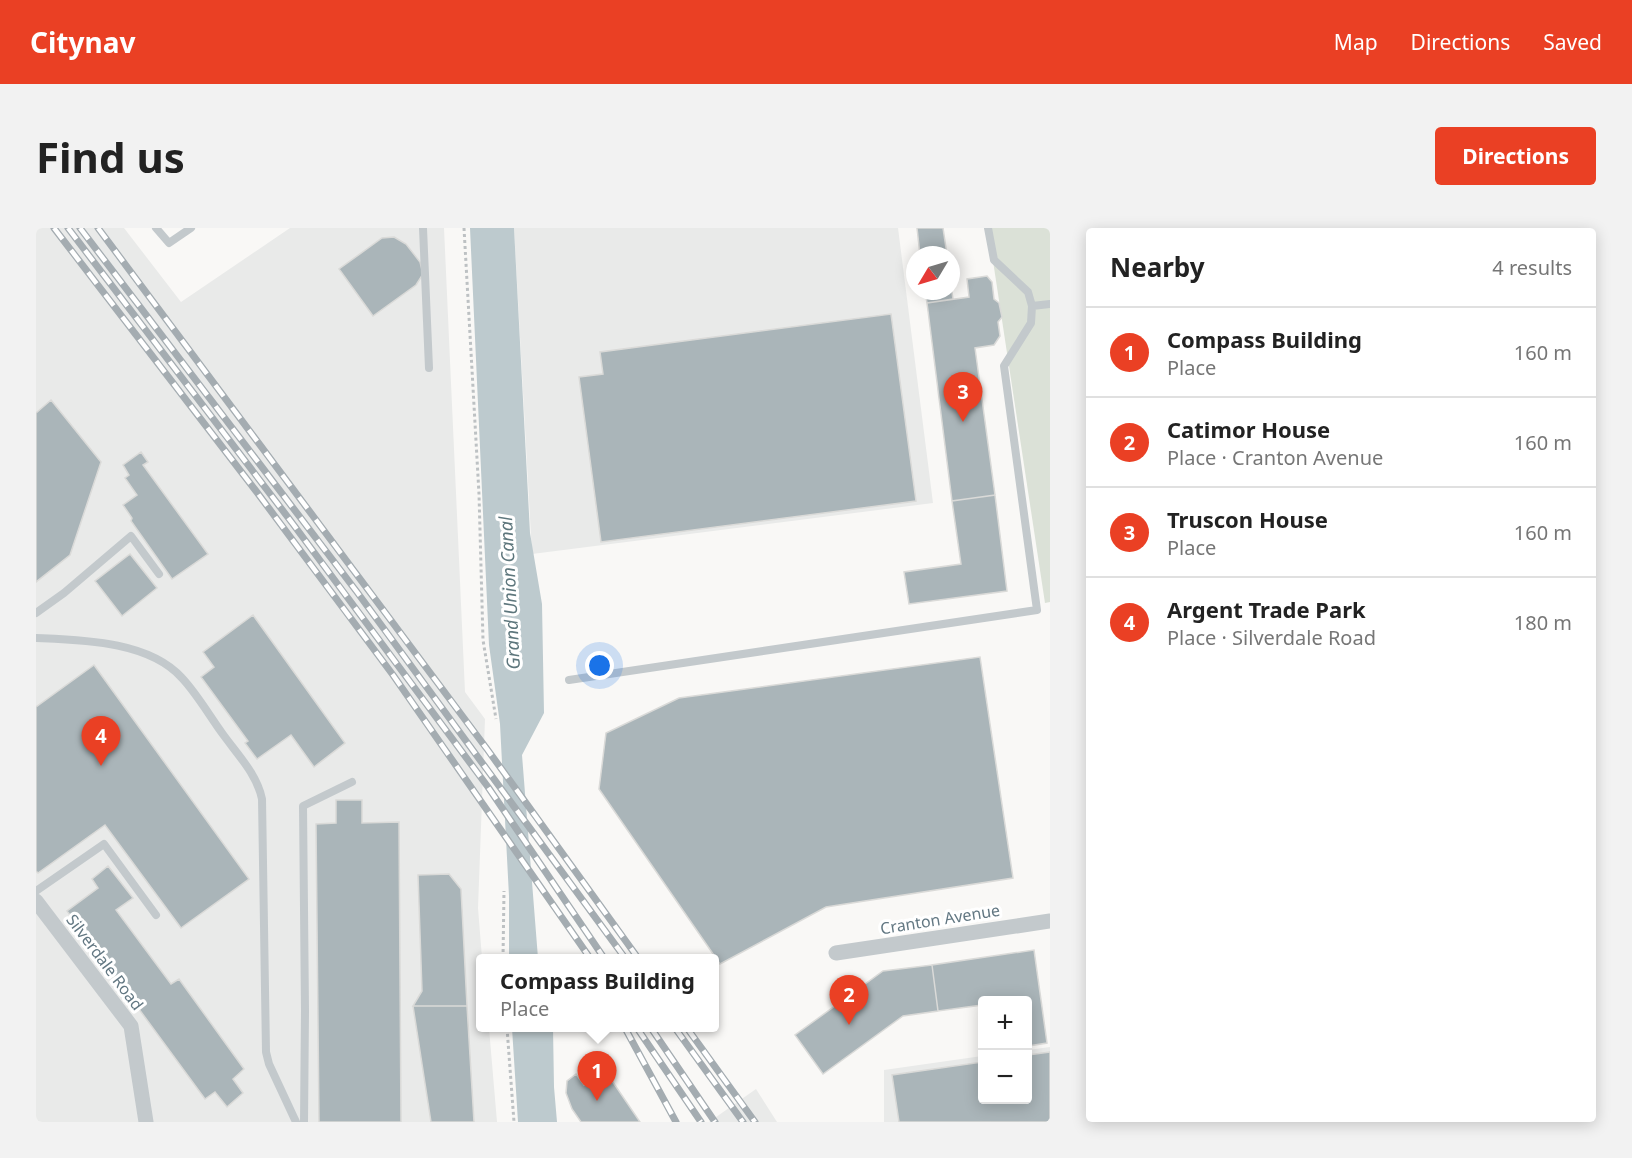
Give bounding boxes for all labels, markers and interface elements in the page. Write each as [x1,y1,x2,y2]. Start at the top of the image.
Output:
text: Citynav [30,23,135,61]
text: Map [1334,28,1378,56]
text: Directions [1411,28,1510,56]
text: Saved [1543,28,1602,56]
button: Directions [1435,127,1596,185]
text: Find us [36,128,185,185]
north arrow [906,246,960,300]
text: Nearby [1110,249,1205,285]
text: 4 results [1492,254,1572,281]
text: Compass Building [1167,324,1362,354]
text: 1 [1124,339,1135,366]
text: 160 m [1514,339,1572,366]
text: Place [1167,354,1216,381]
pin: 3 [944,372,982,422]
text: Catimor House [1167,414,1330,444]
text: 2 [1124,429,1135,456]
text: 160 m [1514,429,1572,456]
text: Place · Cranton Avenue [1167,444,1383,471]
text: Truscon House [1167,504,1328,534]
water label: Grand Union Canal [493,516,525,670]
text: 3 [1124,519,1135,546]
text: 160 m [1514,519,1572,546]
text: Place [1167,534,1216,561]
text: Argent Trade Park [1167,594,1366,624]
text: 4 [1124,609,1135,636]
text: 180 m [1514,609,1572,636]
text: Place · Silverdale Road [1167,624,1376,651]
your location [585,651,614,680]
pin: 4 [82,716,120,766]
street label: Cranton Avenue [879,899,1001,939]
street label: Silverdale Road [62,909,148,1015]
popup [476,954,719,1032]
text: Compass Building [500,965,695,995]
pin: 2 [830,976,868,1025]
text: Place [500,995,549,1022]
map controls [978,996,1032,1104]
button: + [978,996,1032,1050]
button: − [978,1050,1032,1104]
pin: 1 [578,1052,616,1101]

